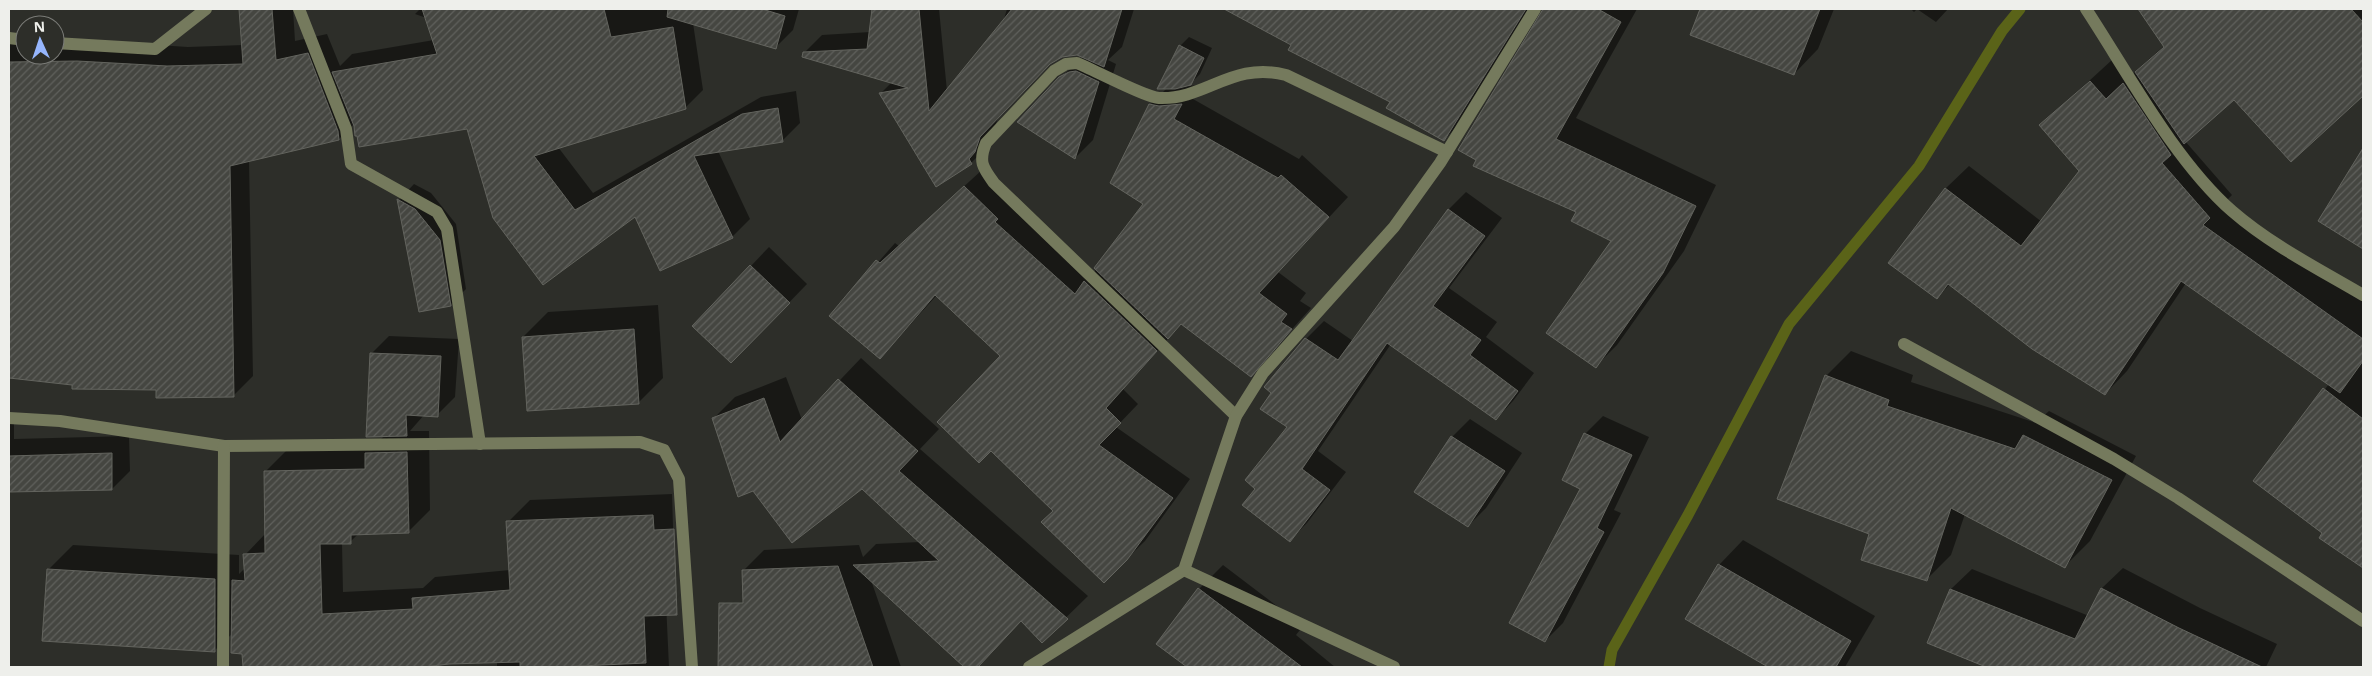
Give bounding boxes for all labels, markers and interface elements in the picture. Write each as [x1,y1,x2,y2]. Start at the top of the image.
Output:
north arrow [15,15,65,65]
text: N [33,17,45,36]

